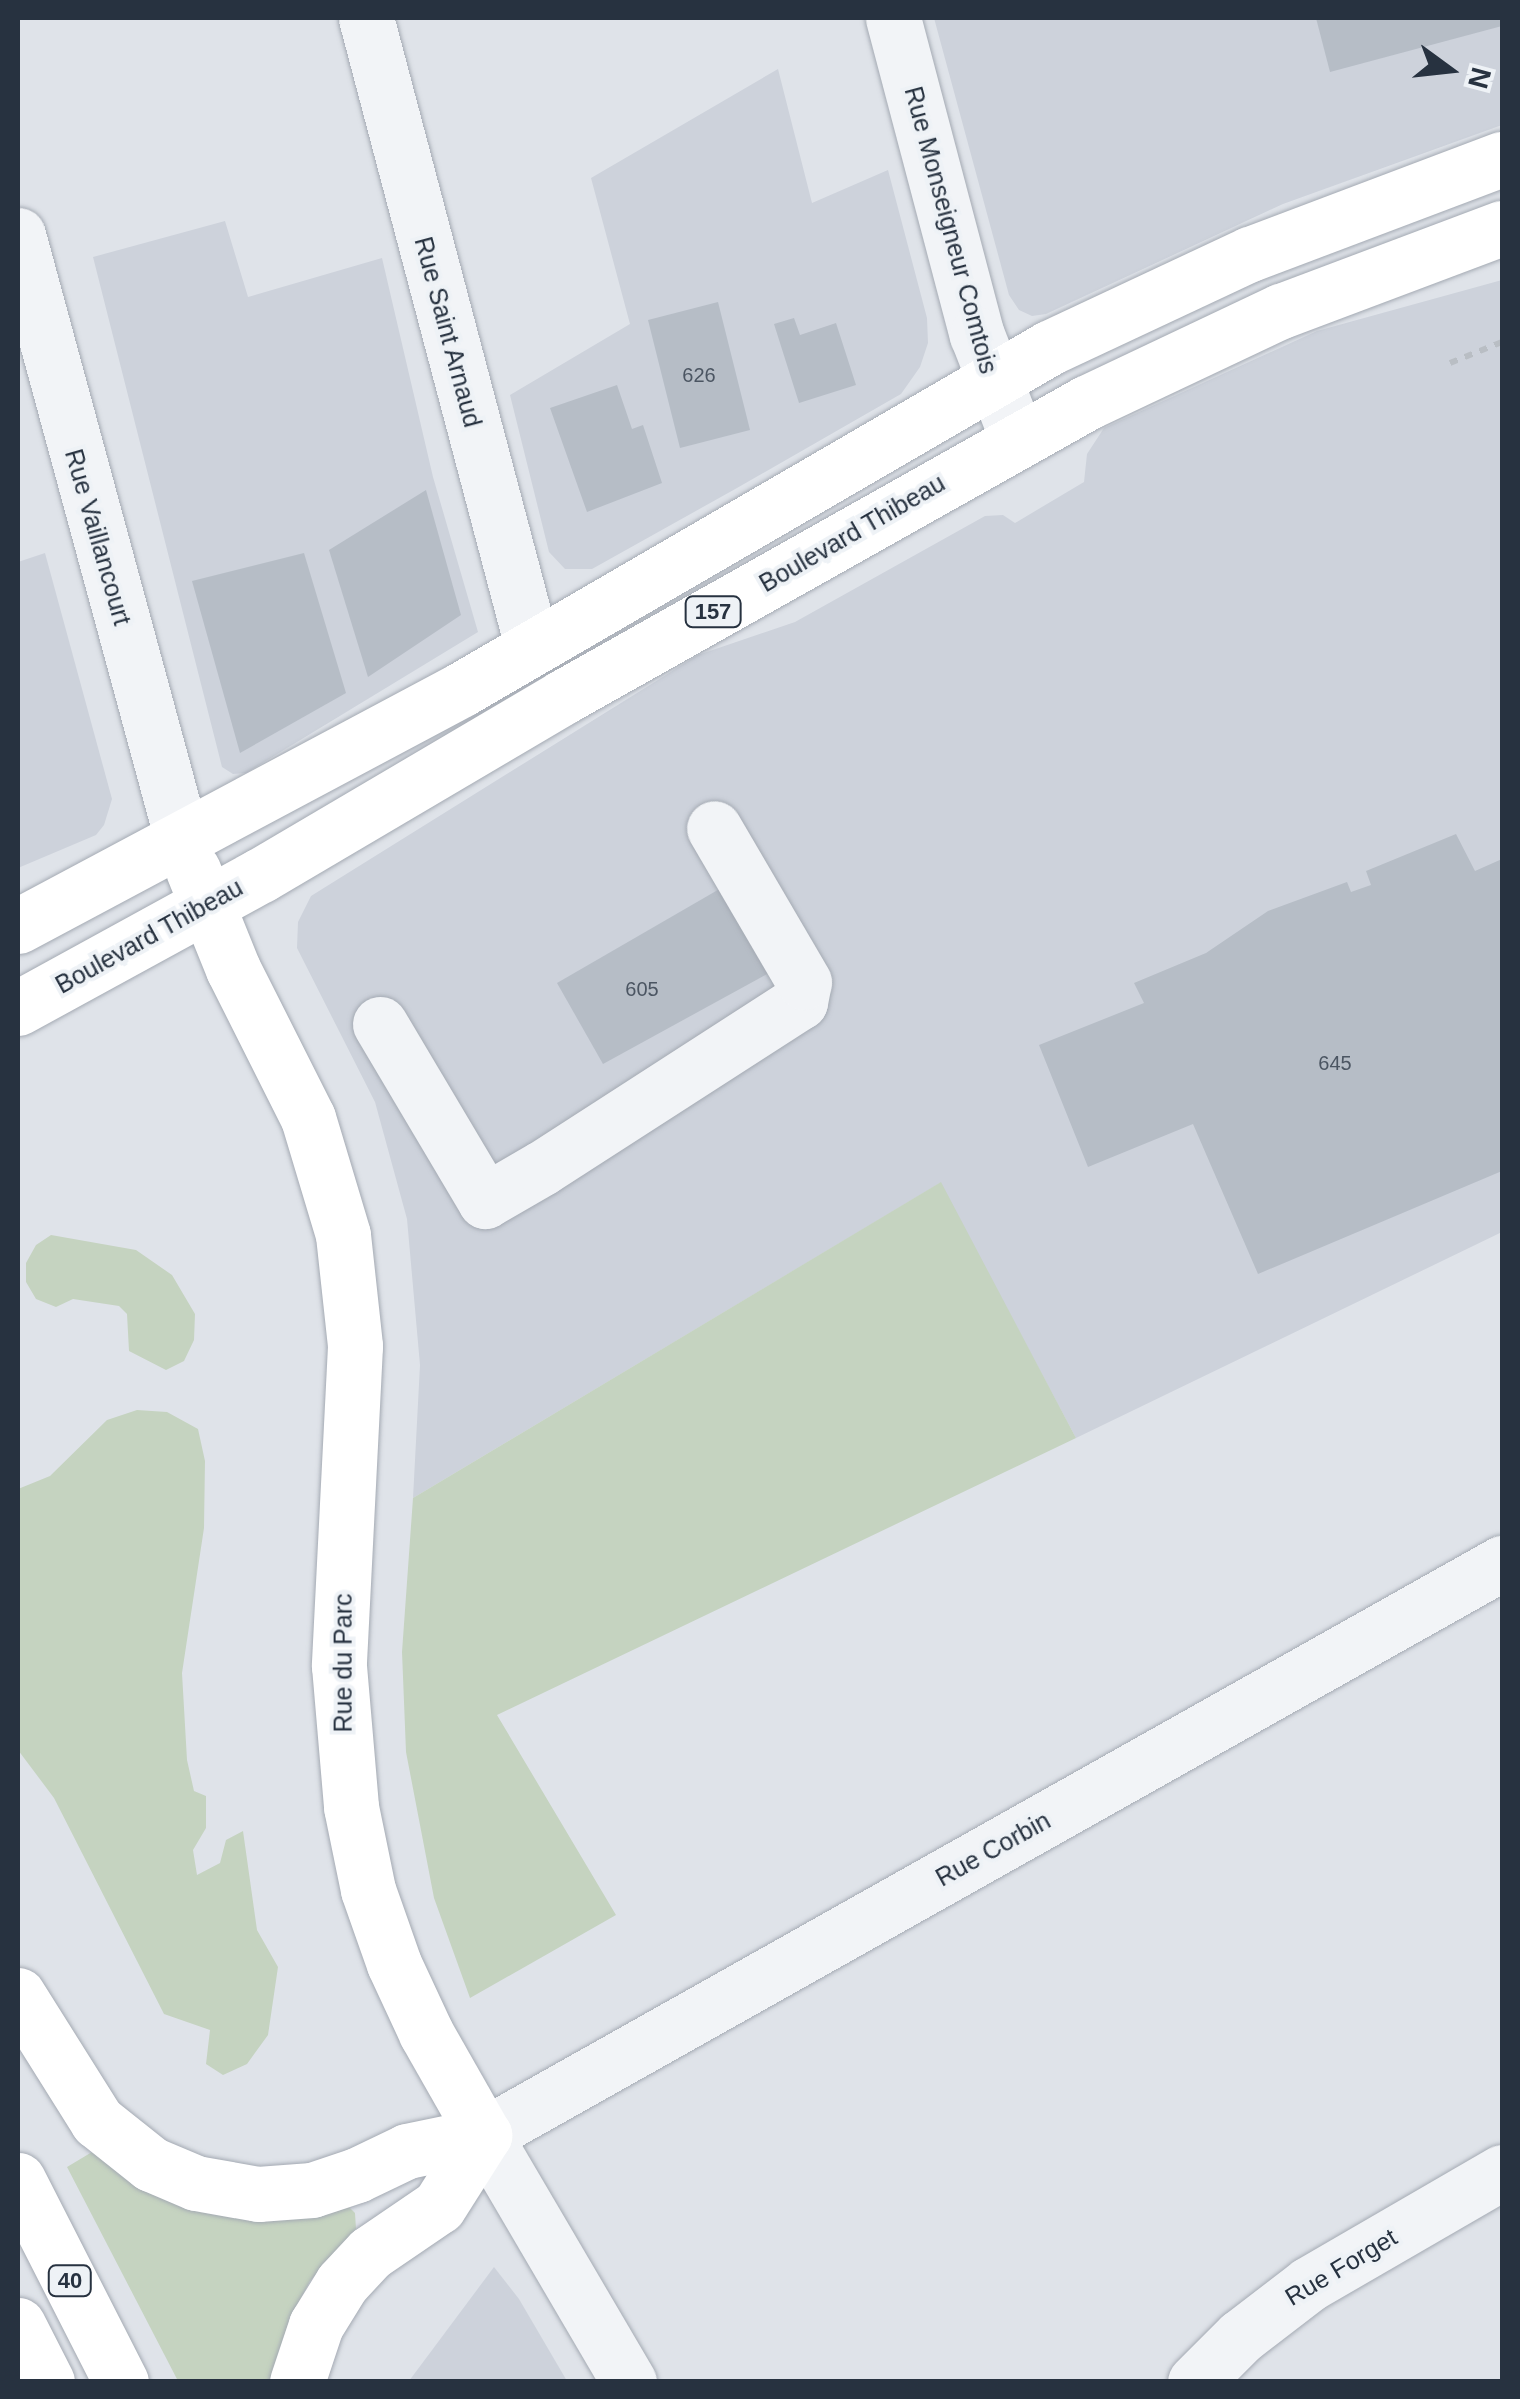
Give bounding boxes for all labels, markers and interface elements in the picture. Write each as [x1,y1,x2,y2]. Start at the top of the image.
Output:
north arrow [1400,20,1500,120]
text: N [1462,64,1497,92]
street label: Rue Monseigneur Comtois [898,83,1004,377]
street label: Rue Saint Arnaud [408,233,488,431]
house number: 626 [682,363,716,387]
street label: Rue Vaillancourt [59,446,137,628]
street label: Boulevard Thibeau [754,468,950,598]
road number: 157 [683,595,743,629]
street label: Boulevard Thibeau [50,872,248,1000]
house number: 605 [625,977,659,1001]
house number: 645 [1318,1051,1352,1075]
street label: Rue du Parc [328,1594,358,1732]
street label: Rue Corbin [930,1805,1056,1893]
street label: Rue Forget [1280,2222,1402,2312]
road number: 40 [48,2264,92,2298]

